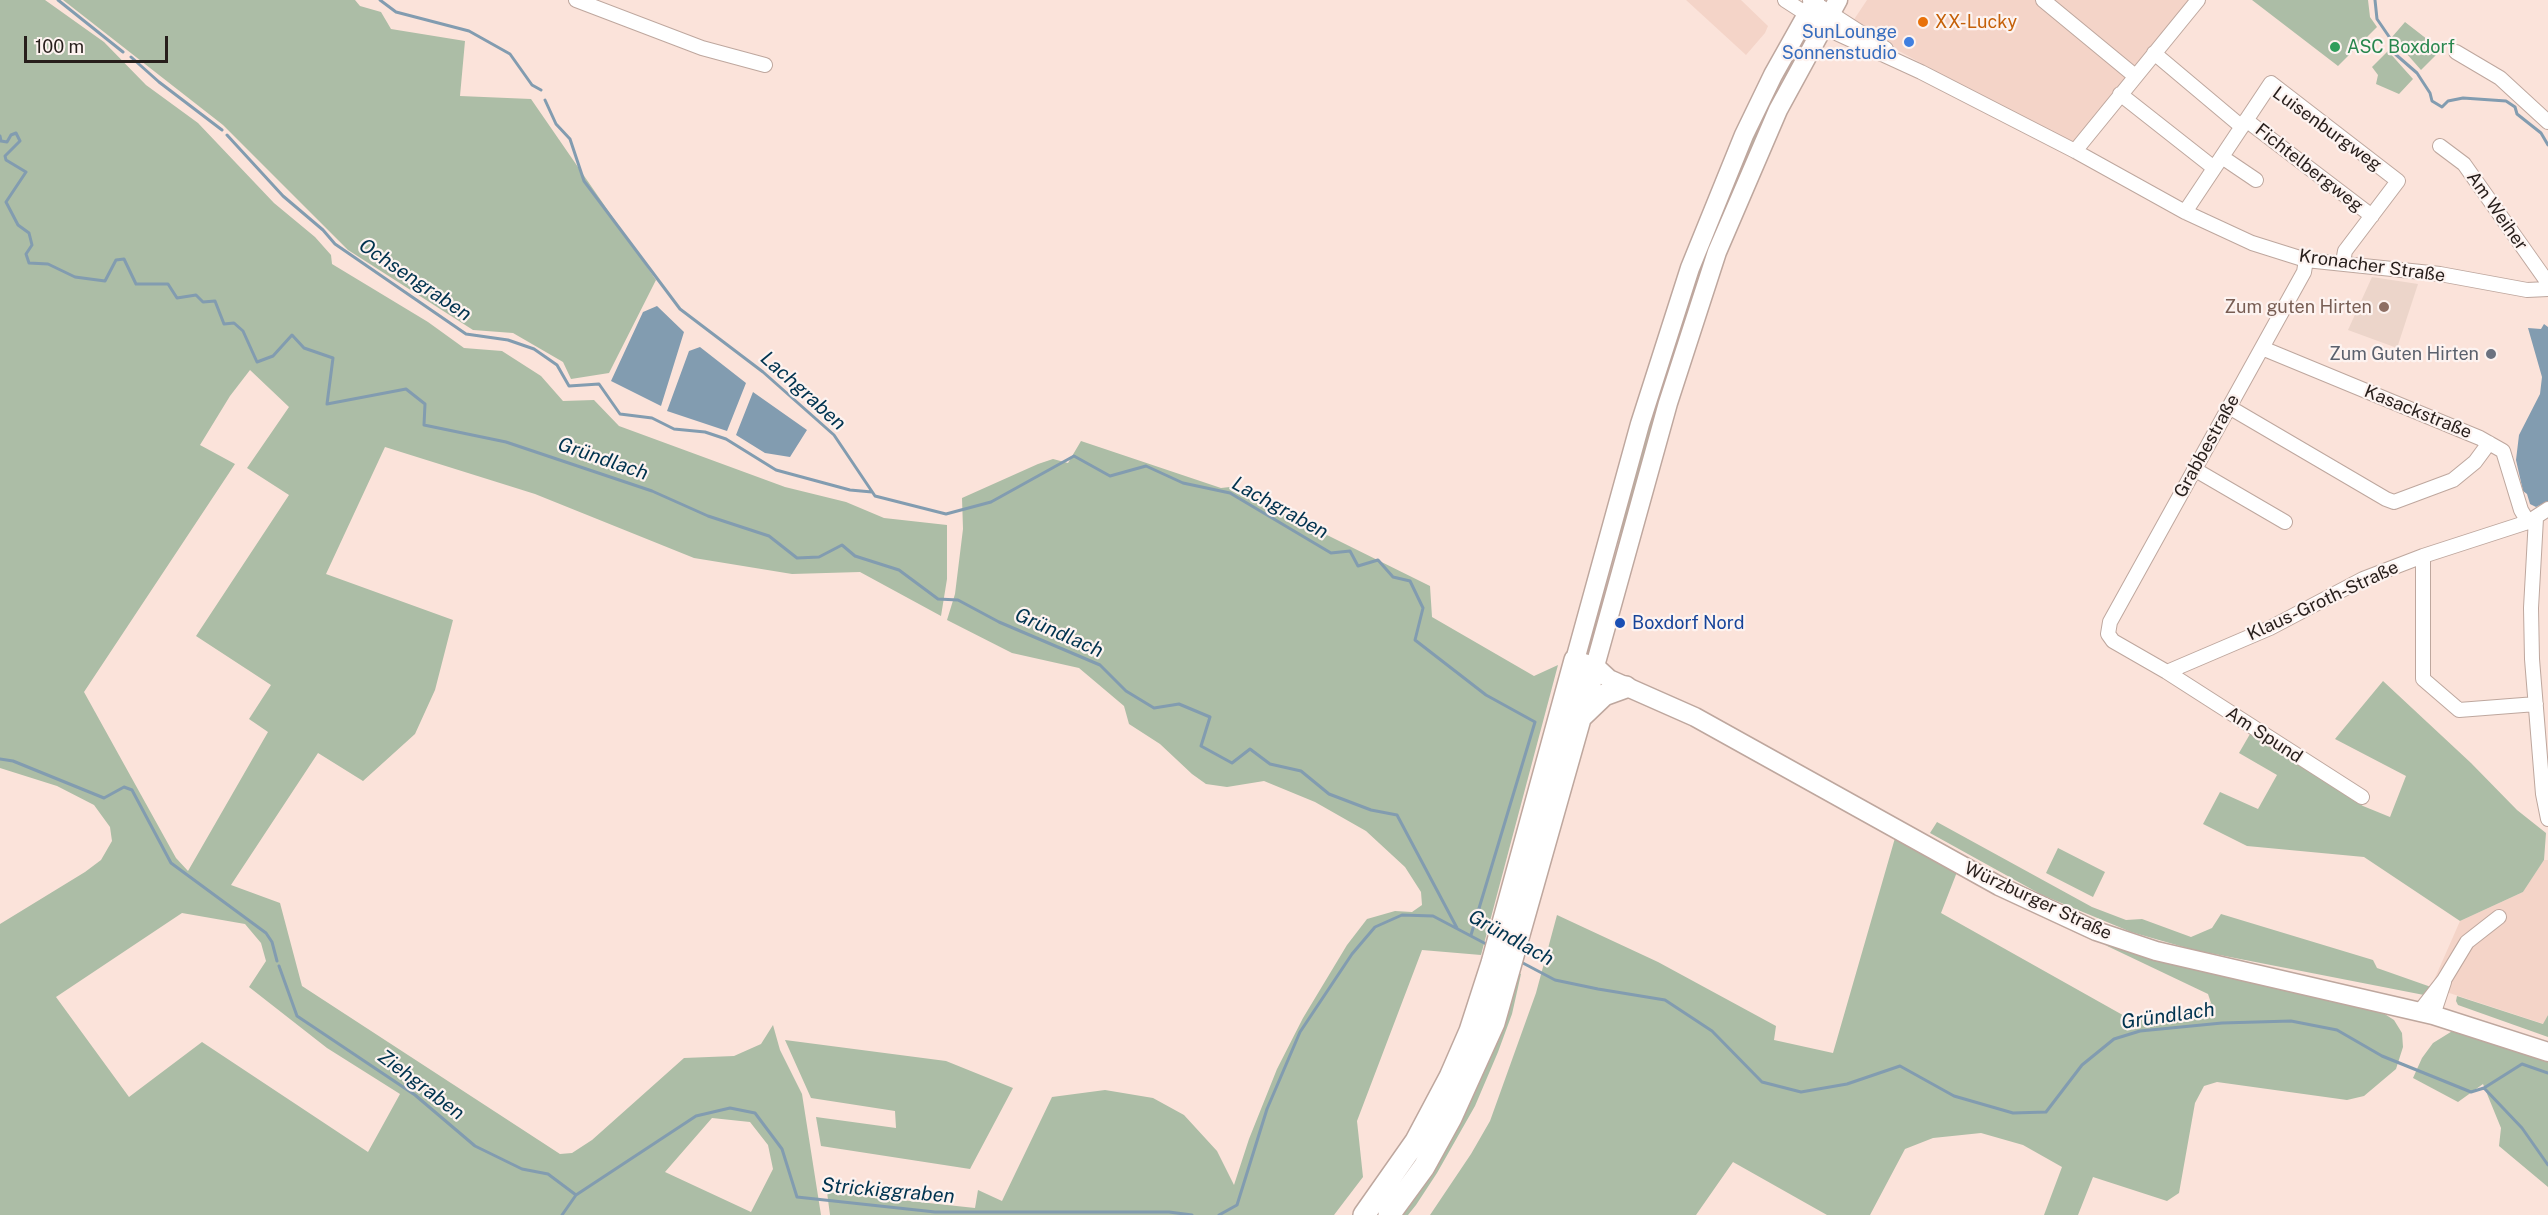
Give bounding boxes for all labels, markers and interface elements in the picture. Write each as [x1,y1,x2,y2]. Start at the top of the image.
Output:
place label: XX-Lucky [1935,11,2017,33]
marker: XX-Lucky [1916,15,1930,29]
place label: SunLounge Sonnenstudio [1782,21,1897,63]
scale bar [27,24,171,62]
marker: SunLounge Sonnenstudio [1902,35,1916,49]
text: 100 m [35,36,84,57]
place label: ASC Boxdorf [2347,36,2455,58]
marker: ASC Boxdorf [2328,40,2342,54]
street label: Luisenburgweg [2268,82,2386,176]
street label: Fichtelbergweg [2251,119,2367,217]
street label: Am Weiher [2462,167,2532,255]
water label: Ochsengraben [354,234,476,326]
street label: Kronacher Straße [2297,245,2447,287]
place label: Zum guten Hirten [2225,296,2372,318]
marker: Zum guten Hirten [2377,300,2391,314]
place label: Zum Guten Hirten [2329,343,2479,365]
water label: Lachgraben [755,346,851,436]
marker: Zum Guten Hirten [2484,347,2498,361]
street label: Kasackstraße [2361,381,2475,443]
street label: Grabbestraße [2170,391,2244,501]
water label: Gründlach [555,432,651,486]
water label: Lachgraben [1228,472,1332,544]
street label: Klaus-Groth-Straße [2244,556,2402,646]
water label: Gründlach [1011,603,1107,663]
place label: Boxdorf Nord [1632,612,1744,634]
marker: Boxdorf Nord [1613,616,1627,630]
street label: Am Spund [2222,702,2306,768]
street label: Würzburger Straße [1961,857,2115,945]
water label: Gründlach [1464,905,1558,971]
water label: Gründlach [2120,998,2216,1034]
water label: Ziehgraben [373,1045,469,1125]
water label: Strickiggraben [820,1173,956,1209]

